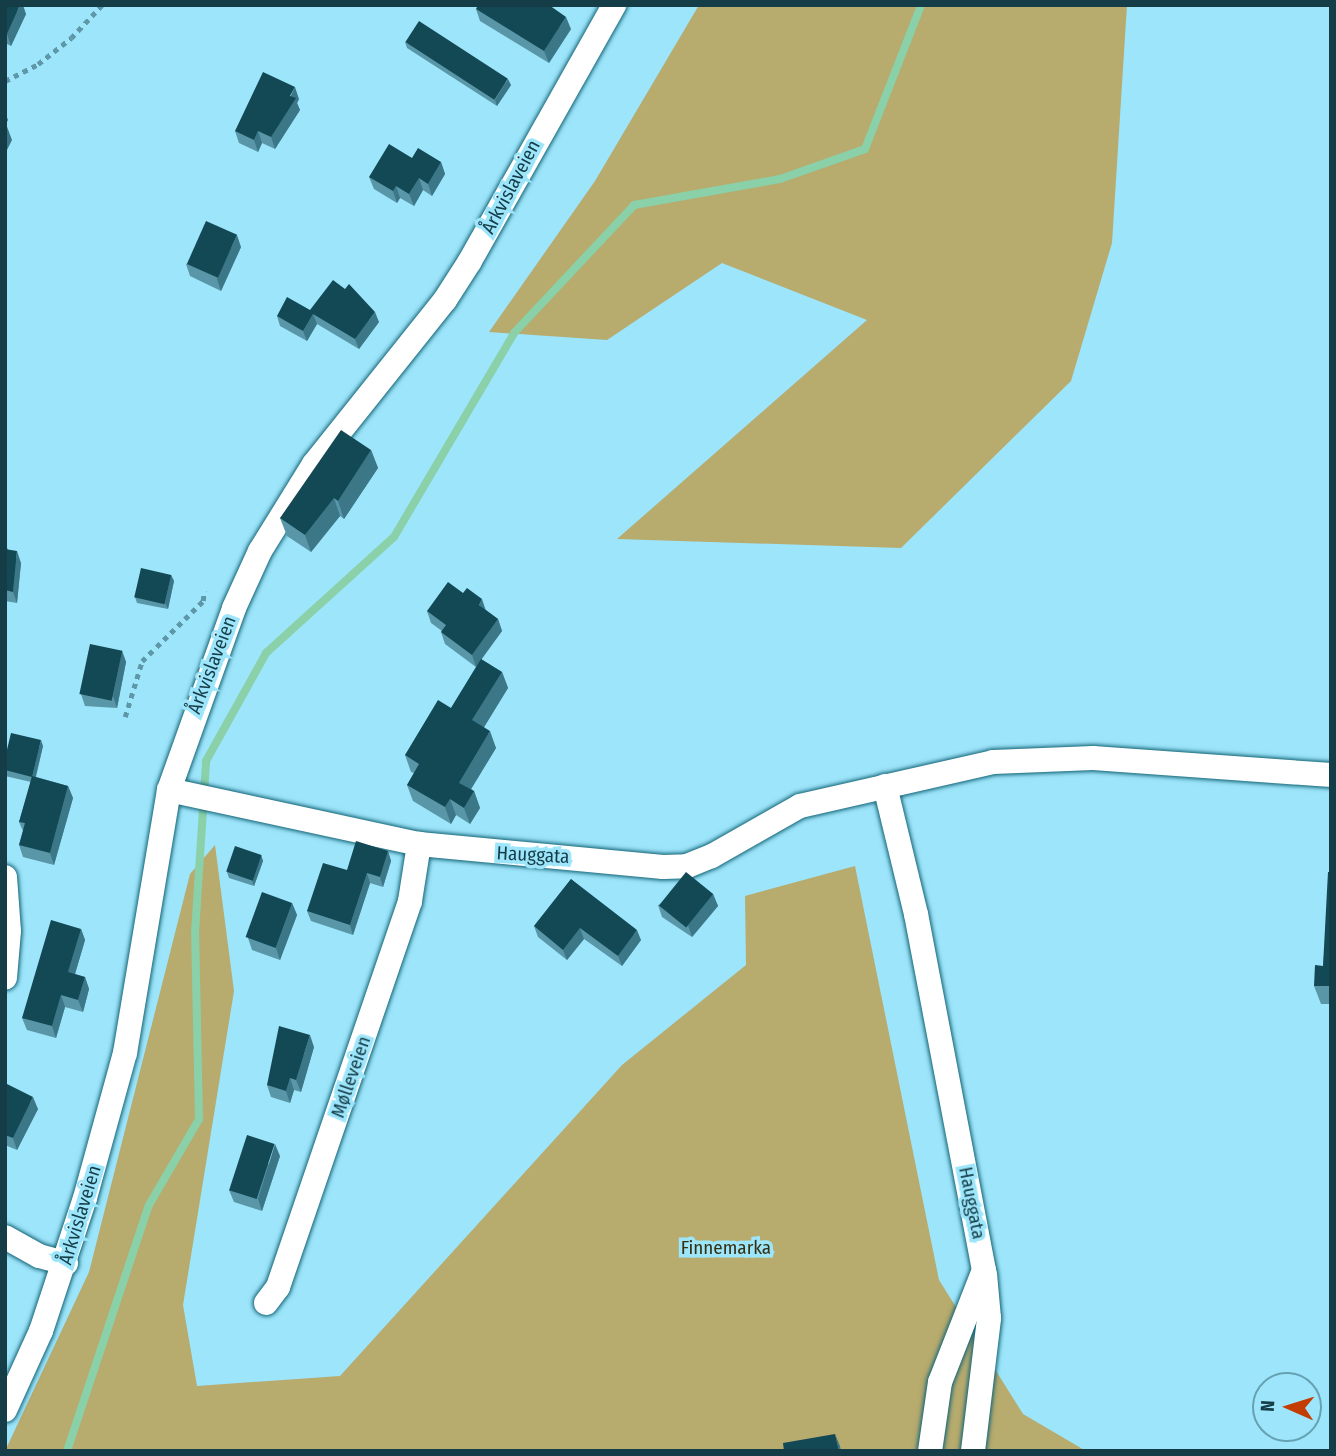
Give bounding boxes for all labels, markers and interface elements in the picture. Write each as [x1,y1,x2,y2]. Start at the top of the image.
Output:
street label: Årkvislaveien [477,136,545,238]
street label: Årkvislaveien [183,613,241,717]
street label: Hauggata [496,842,570,868]
street label: Mølleveien [326,1033,376,1121]
street label: Årkvislaveien [54,1163,106,1267]
street label: Hauggata [954,1165,990,1241]
park label: Finnemarka [681,1237,771,1259]
north arrow [1252,1372,1322,1442]
text: N [1256,1400,1279,1412]

